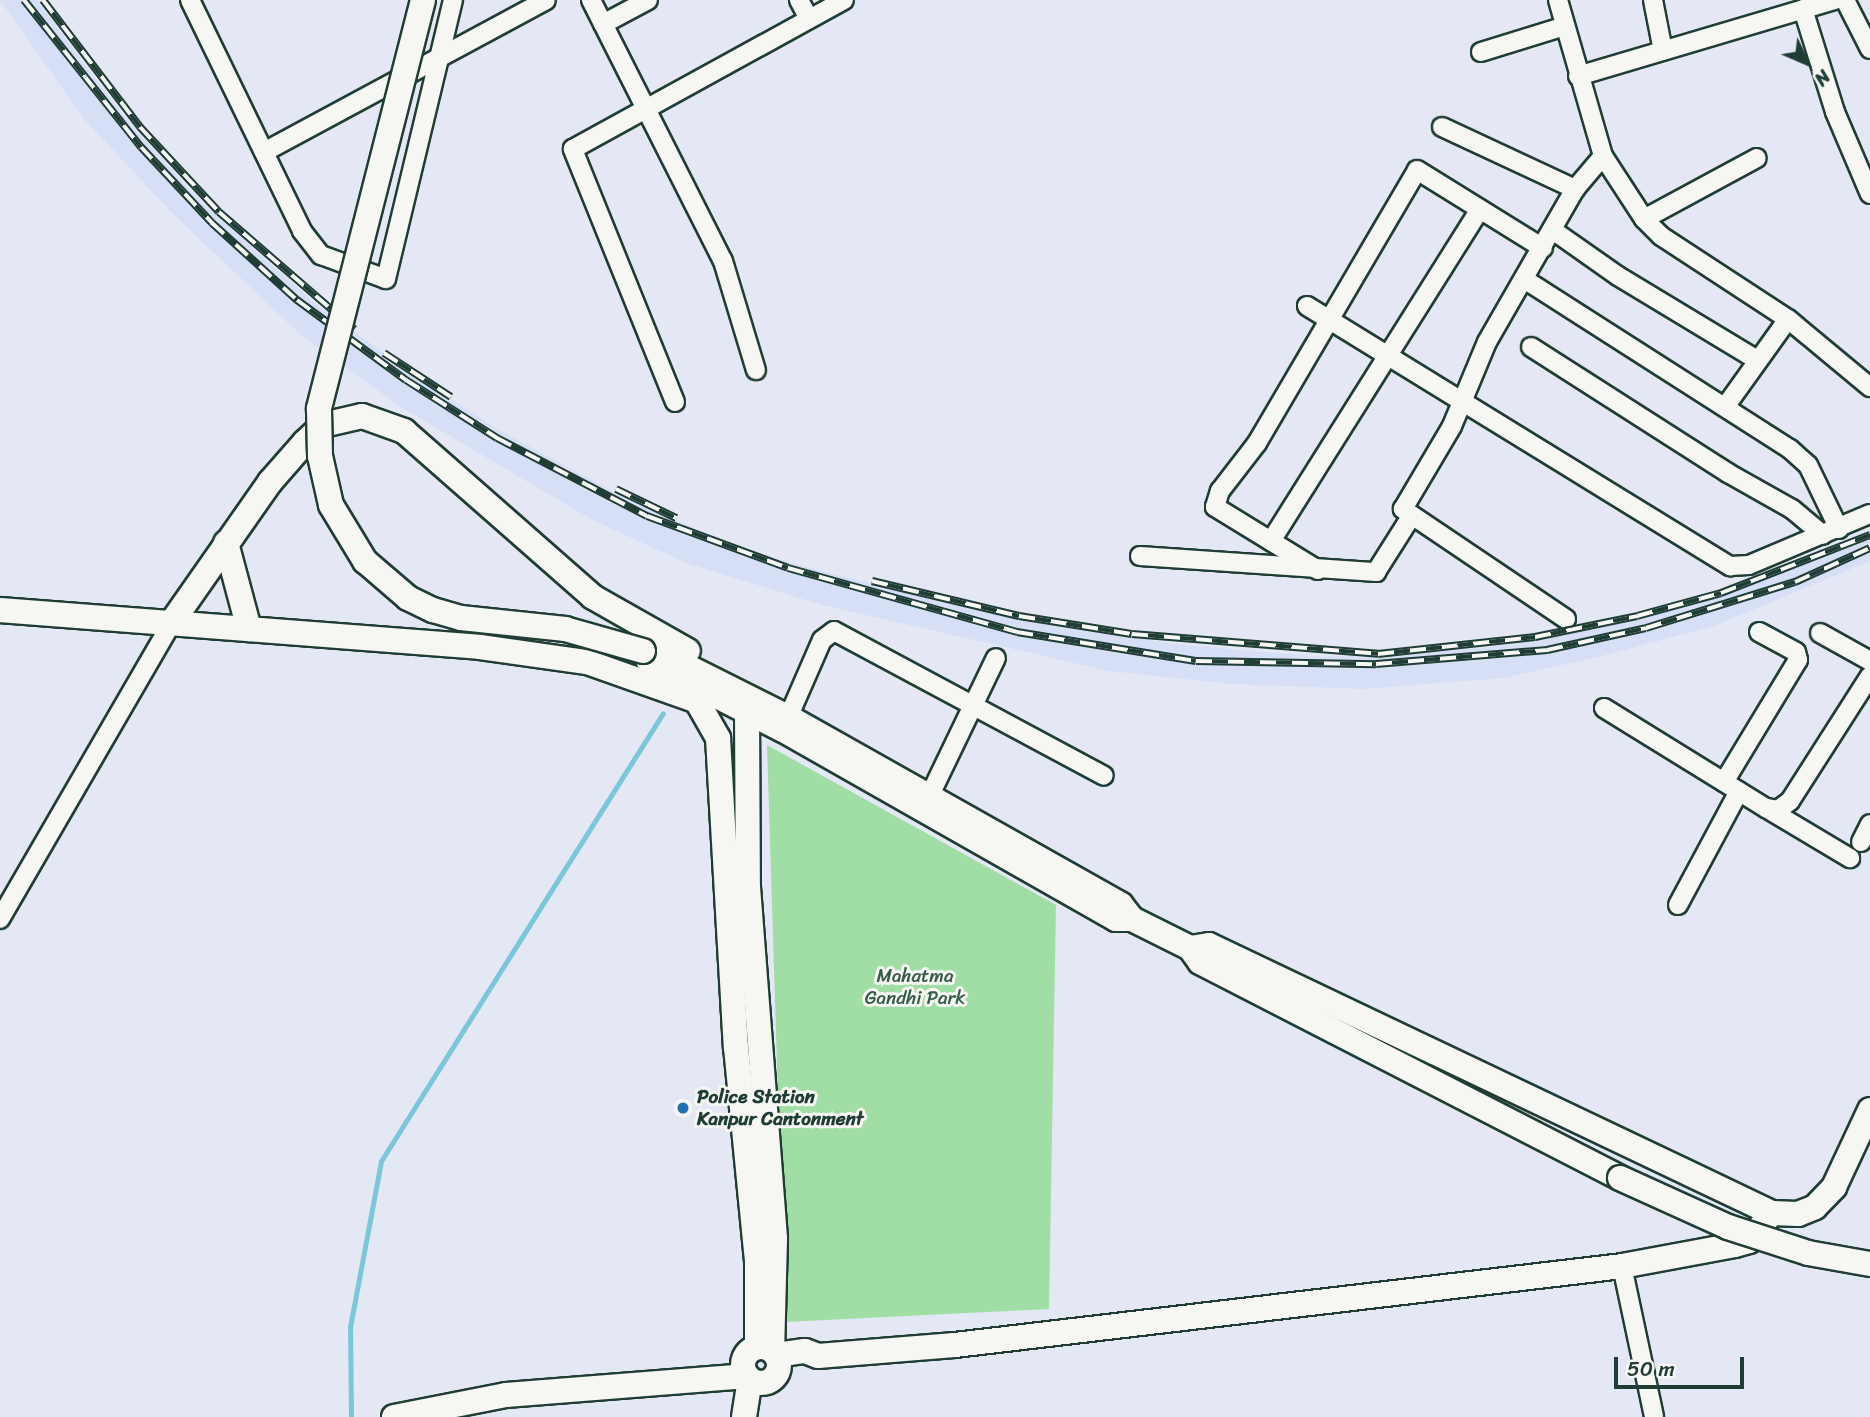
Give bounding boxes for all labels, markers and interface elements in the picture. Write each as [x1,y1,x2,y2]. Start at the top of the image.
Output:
north arrow [1772,28,1842,98]
text: N [1806,62,1839,94]
park label: Mahatma Gandhi Park [865,965,965,1009]
place label: Police Station Kanpur Cantonment [697,1086,863,1130]
marker: Police Station Kanpur Cantonment [675,1100,691,1116]
scale bar [1618,1344,1748,1388]
text: 50 m [1627,1350,1675,1388]

